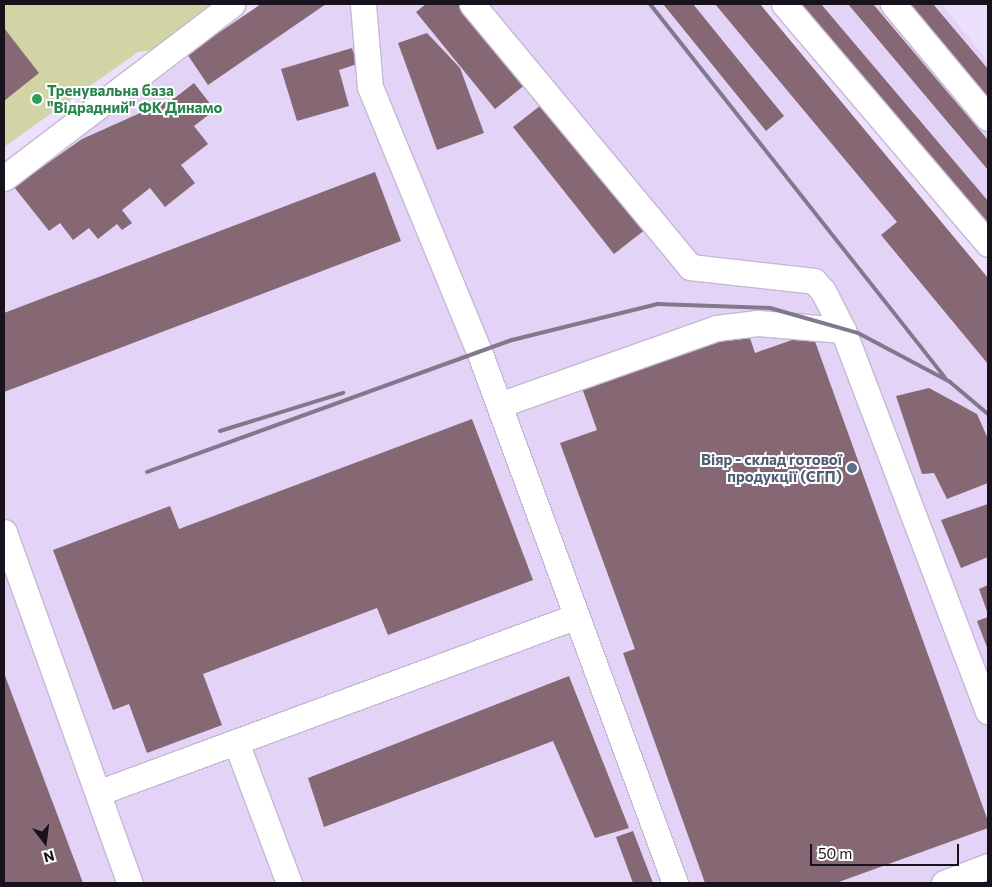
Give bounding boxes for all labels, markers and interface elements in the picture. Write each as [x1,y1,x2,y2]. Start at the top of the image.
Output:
place label: Тренувальна база "Відрадний" ФК Динамо [47,81,222,116]
marker: Тренувальна база "Відрадний" ФК Динамо [31,93,43,105]
place label: Віяр - склад готової продукції (СГП) [701,450,842,485]
marker: Віяр - склад готової продукції (СГП) [846,462,858,474]
north arrow [20,817,70,867]
scale bar [812,834,961,866]
text: 50 m [818,844,852,862]
text: N [42,847,56,867]

